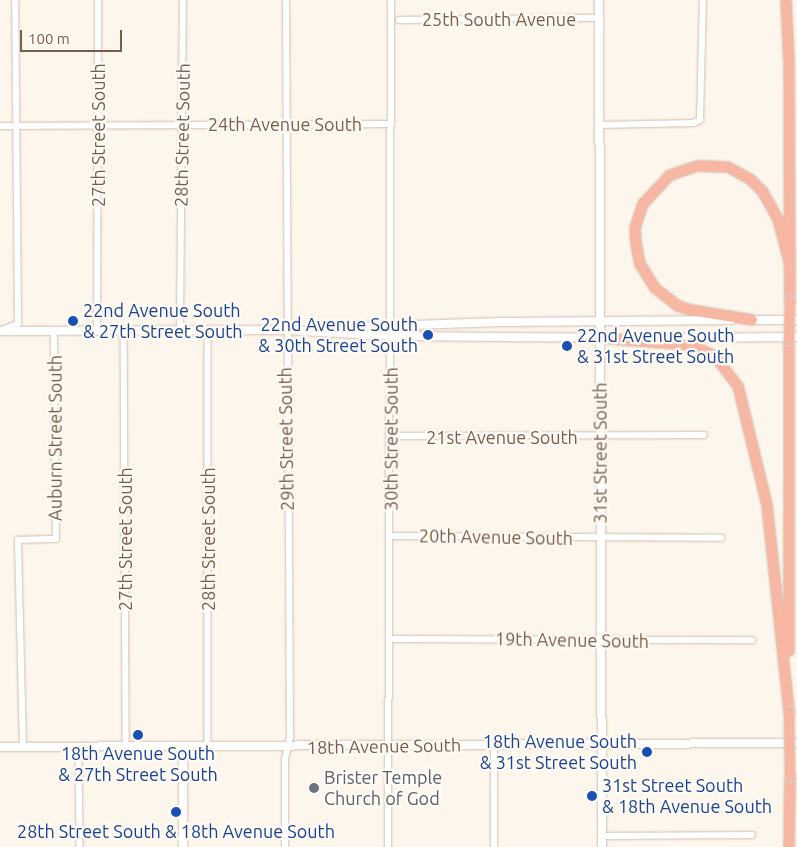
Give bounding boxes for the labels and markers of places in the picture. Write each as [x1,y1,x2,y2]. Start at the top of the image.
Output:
place label: 22nd Avenue South & 27th Street South [83,300,243,342]
place label: 22nd Avenue South & 30th Street South [258,314,418,356]
marker: 22nd Avenue South & 27th Street South [67,315,79,327]
place label: 22nd Avenue South & 31st Street South [577,325,735,368]
marker: 22nd Avenue South & 30th Street South [422,329,434,341]
marker: 22nd Avenue South & 31st Street South [561,340,573,352]
marker: 18th Avenue South & 27th Street South [132,729,144,741]
place label: 18th Avenue South & 31st Street South [480,731,637,774]
place label: 18th Avenue South & 27th Street South [58,743,218,786]
marker: 18th Avenue South & 31st Street South [641,746,653,758]
place label: Brister Temple Church of God [324,767,442,810]
place label: 31st Street South & 18th Avenue South [602,775,772,818]
marker: Brister Temple Church of God [308,782,320,794]
marker: 31st Street South & 18th Avenue South [586,790,598,802]
marker: 28th Street South & 18th Avenue South [170,806,182,818]
place label: 28th Street South & 18th Avenue South [17,820,335,842]

